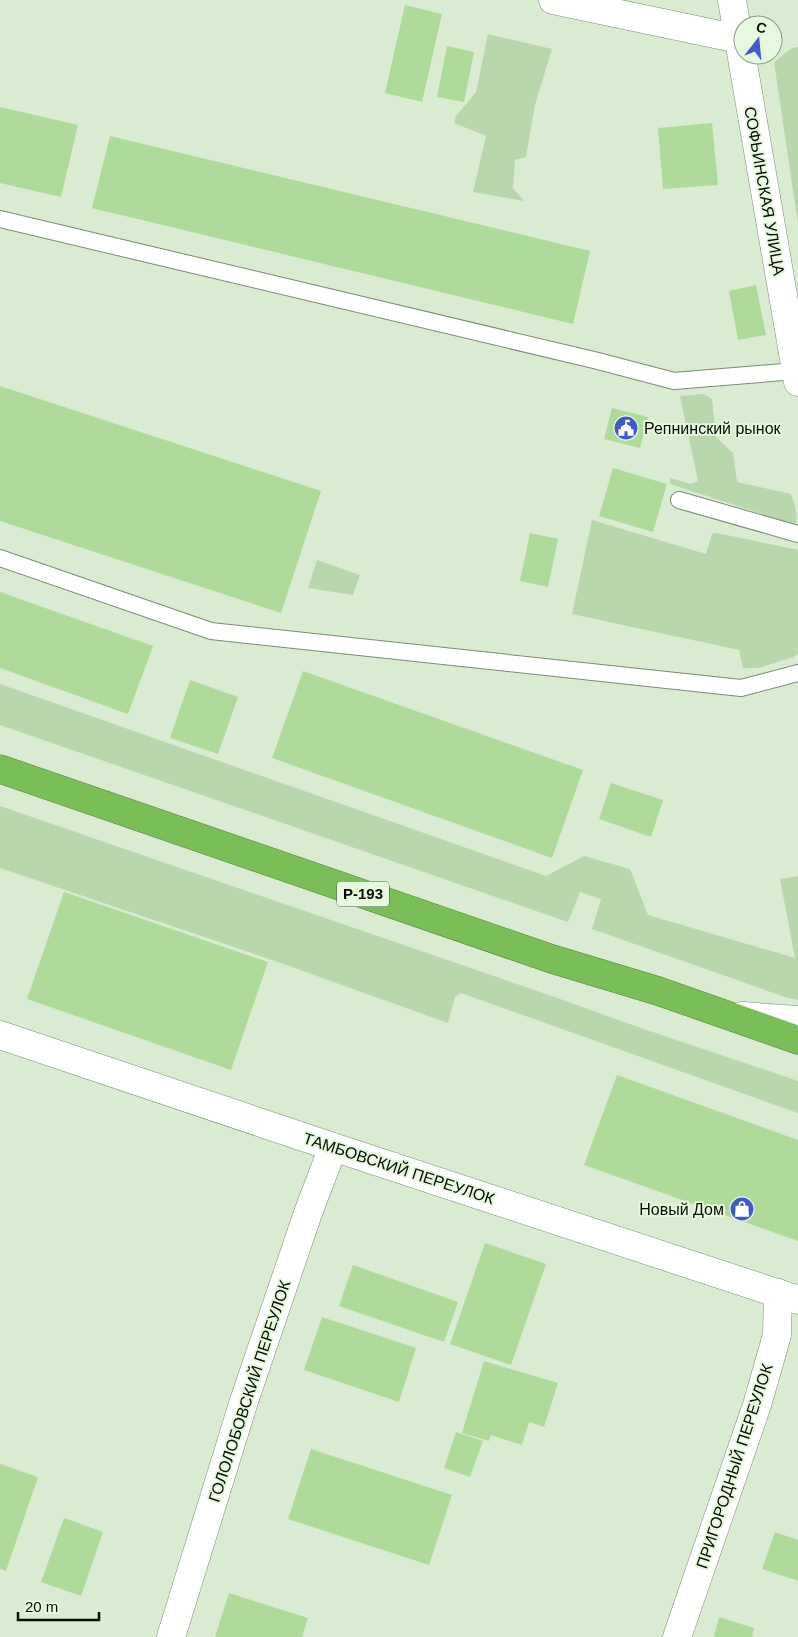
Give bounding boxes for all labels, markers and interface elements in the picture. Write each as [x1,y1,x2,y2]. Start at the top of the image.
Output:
north arrow [733,15,783,65]
text: С [755,18,769,37]
street label: СОФЬИНСКАЯ УЛИЦА [741,105,788,277]
public building icon: Репнинский рынок [613,415,639,441]
place label: Репнинский рынок [644,420,782,437]
road number: Р-193 [337,882,389,906]
street label: ТАМБОВСКИЙ ПЕРЕУЛОК [301,1129,497,1208]
shop icon: Новый Дом [729,1196,755,1222]
place label: Новый Дом [639,1201,724,1218]
street label: ГОЛОЛОБОВСКИЙ ПЕРЕУЛОК [205,1277,294,1504]
street label: ПРИГОРОДНЫЙ ПЕРЕУЛОК [692,1361,776,1571]
scale bar [18,1590,99,1622]
text: 20 m [25,1598,58,1615]

